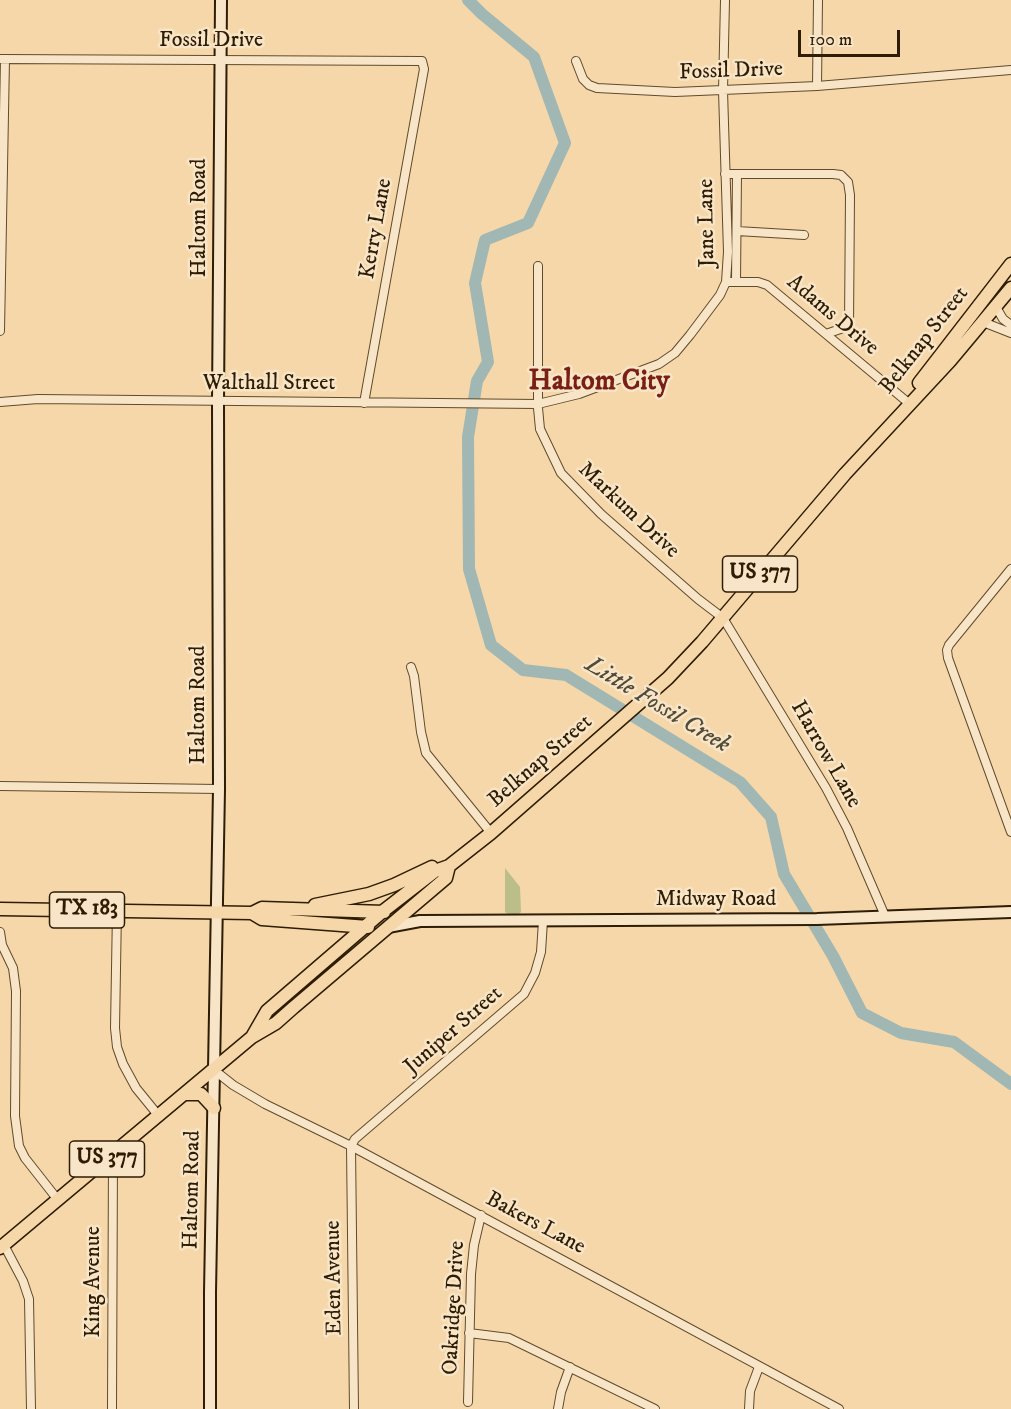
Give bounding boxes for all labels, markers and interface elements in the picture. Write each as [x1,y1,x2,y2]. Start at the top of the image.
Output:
scale bar [801,18,903,56]
street label: Fossil Drive [159,28,263,54]
text: 100 m [809,29,852,51]
street label: Fossil Drive [679,57,783,87]
street label: Haltom Road [187,159,213,277]
street label: Kerry Lane [355,177,399,281]
street label: Jane Lane [694,178,722,268]
street label: Adams Drive [781,270,883,362]
street label: Belknap Street [875,282,975,400]
district label: Haltom City [528,366,670,400]
street label: Walthall Street [203,371,335,397]
street label: Markum Drive [572,457,684,565]
road number: US 377 [722,556,798,592]
street label: Haltom Road [186,646,212,764]
water label: Little Fossil Creek [579,651,735,761]
street label: Harrow Lane [784,697,866,813]
street label: Belknap Street [484,710,598,814]
street label: Midway Road [656,887,776,913]
road number: TX 183 [50,892,124,928]
street label: Juniper Street [400,981,508,1081]
street label: Haltom Road [179,1130,207,1250]
road number: US 377 [70,1141,144,1177]
street label: Bakers Lane [481,1187,589,1261]
street label: Eden Avenue [321,1220,349,1336]
street label: King Avenue [81,1226,107,1338]
street label: Oakridge Drive [438,1240,472,1376]

